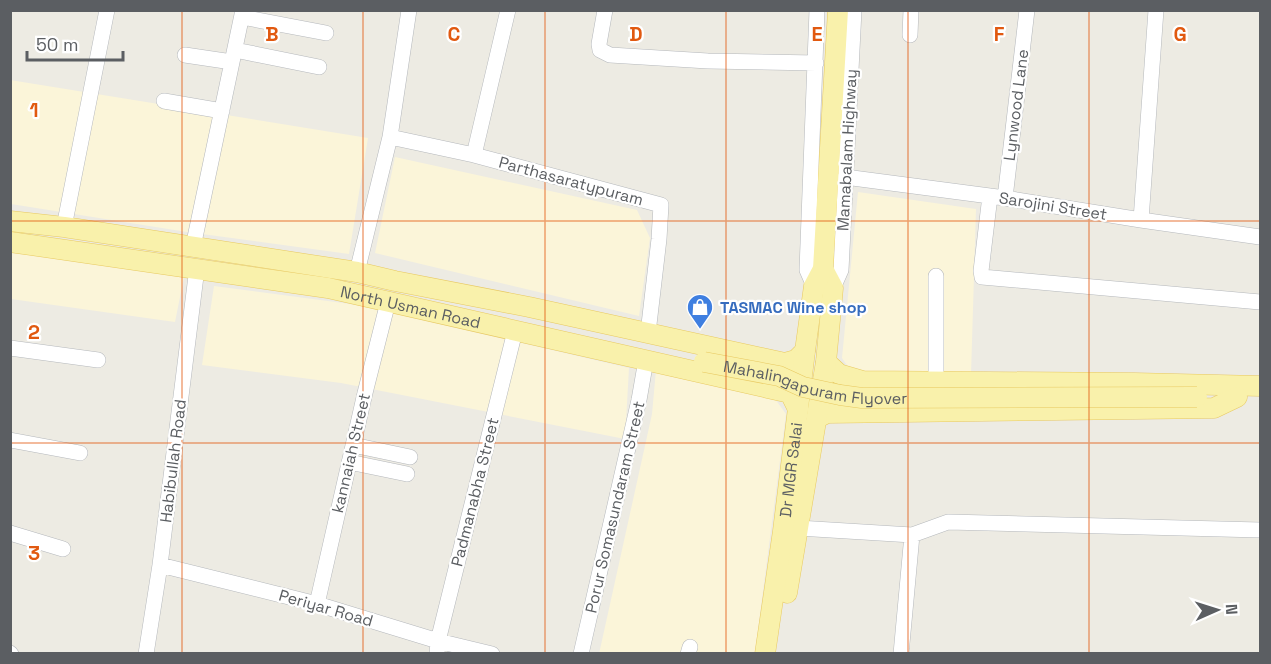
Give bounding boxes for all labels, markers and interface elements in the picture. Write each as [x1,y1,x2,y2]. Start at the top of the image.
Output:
text: B [265,21,279,47]
text: C [448,21,461,47]
text: D [629,21,643,47]
text: E [811,21,823,47]
text: F [994,21,1005,47]
text: G [1173,21,1187,47]
scale bar [27,24,123,62]
text: 50 m [36,33,78,56]
street label: Lynwood Lane [999,48,1033,162]
street label: Mamabalam Highway [832,68,862,232]
text: 1 [29,97,39,123]
street label: Parthasaratypuram [496,152,646,210]
street label: Sarojini Street [997,187,1109,225]
street label: North Usman Road [338,281,483,333]
shop icon: TASMAC Wine shop [685,292,715,330]
place label: TASMAC Wine shop [720,297,867,318]
text: 2 [28,319,40,345]
street label: Mahalingapuram Flyover [722,355,907,409]
street label: kannaiah Street [327,391,375,515]
street label: Habibullah Road [155,398,191,524]
street label: Porur Somasundaram Street [580,399,650,615]
street label: Padmanabha Street [446,415,504,569]
street label: Dr MGR Salai [774,421,807,518]
text: 3 [28,540,40,566]
north arrow [1187,580,1247,640]
street label: Periyar Road [276,585,376,631]
text: N [1221,603,1242,615]

